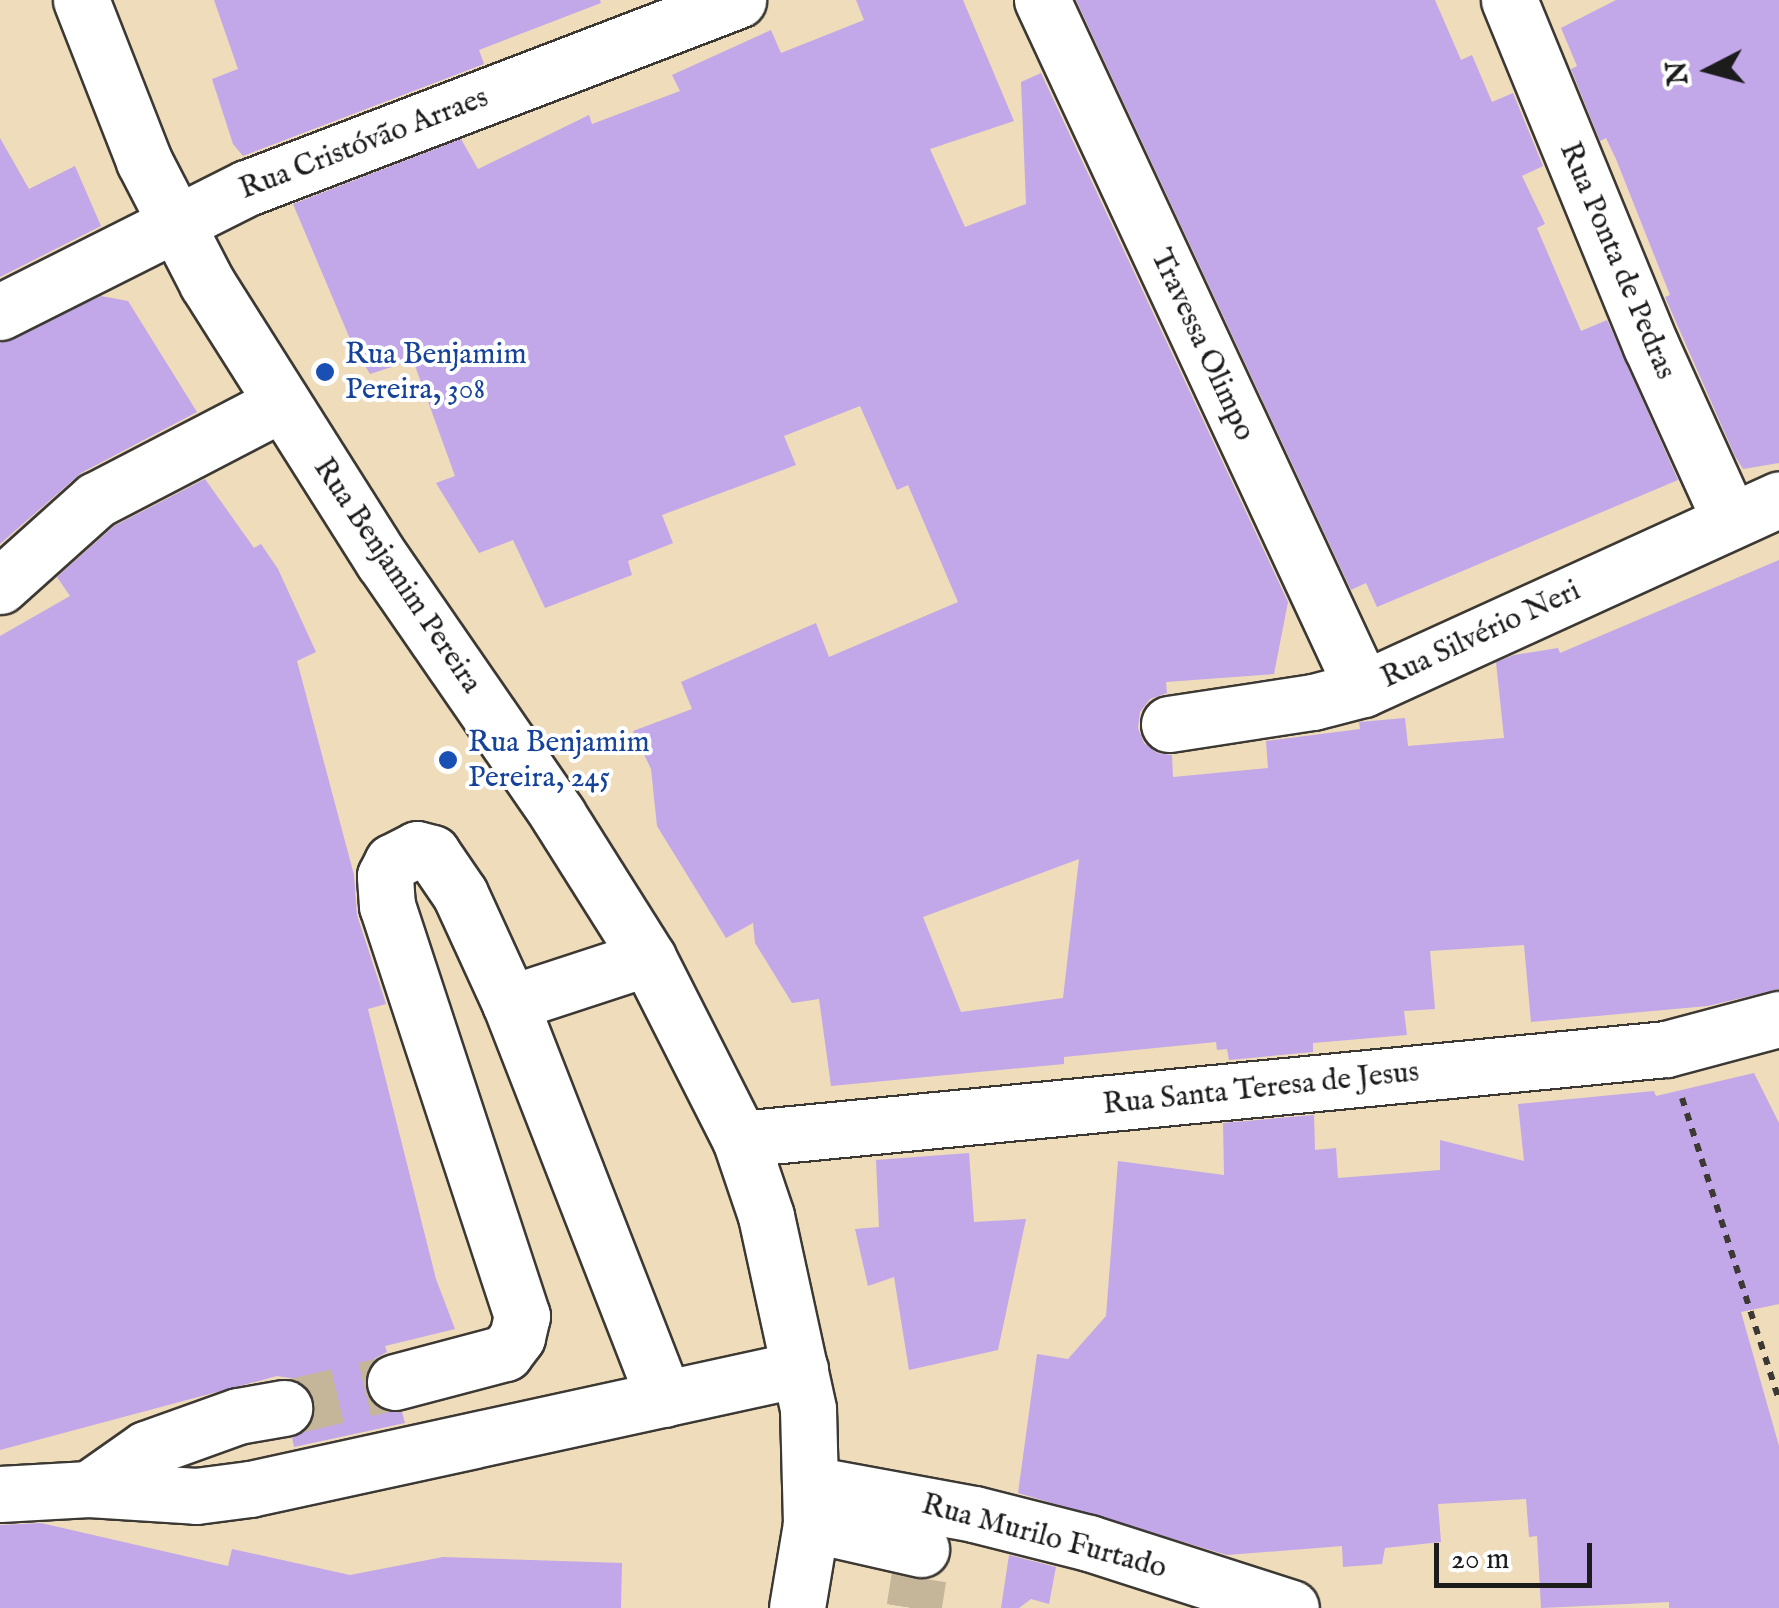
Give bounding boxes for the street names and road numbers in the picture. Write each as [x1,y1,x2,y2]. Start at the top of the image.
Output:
street label: Rua Cristóvão Arraes [235,80,493,208]
street label: Rua Ponta de Pedras [1551,137,1683,385]
street label: Travessa Olimpo [1142,243,1262,447]
street label: Rua Benjamim Pereira [305,452,489,700]
street label: Rua Silvério Neri [1376,573,1586,697]
street label: Rua Santa Teresa de Jesus [1101,1054,1421,1124]
street label: Rua Murilo Furtado [918,1487,1170,1587]

